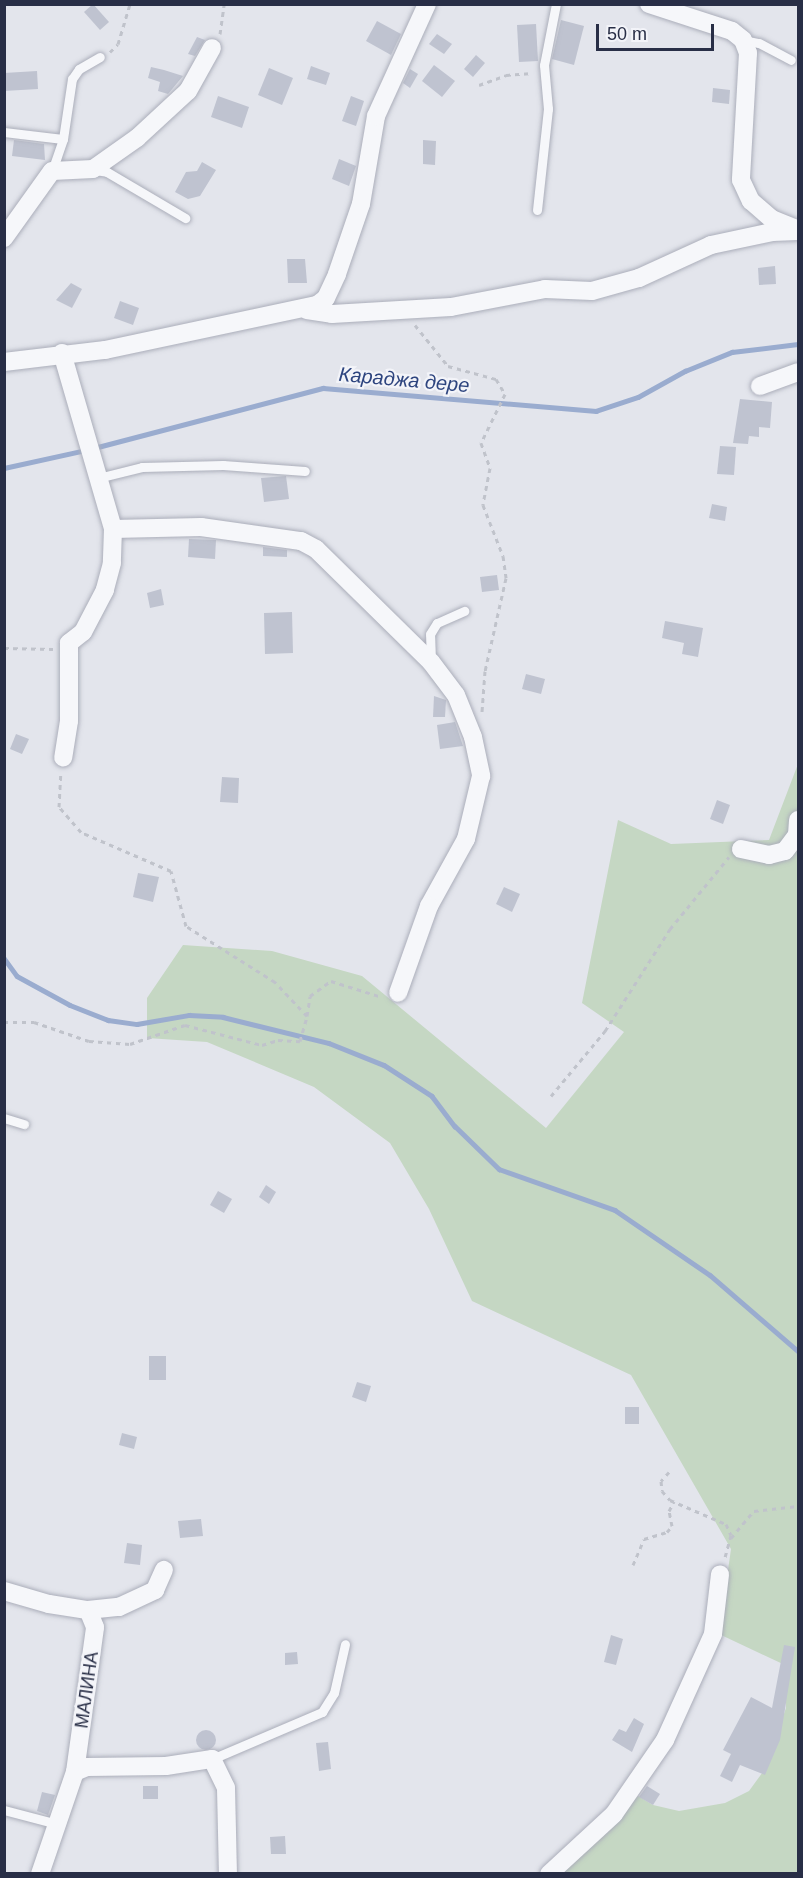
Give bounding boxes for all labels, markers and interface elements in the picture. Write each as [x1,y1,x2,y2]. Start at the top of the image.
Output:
scale bar [599,12,718,50]
text: 50 m [607,24,647,44]
water label: Караджа дере [338,362,470,398]
street label: МАЛИНА [71,1650,103,1730]

